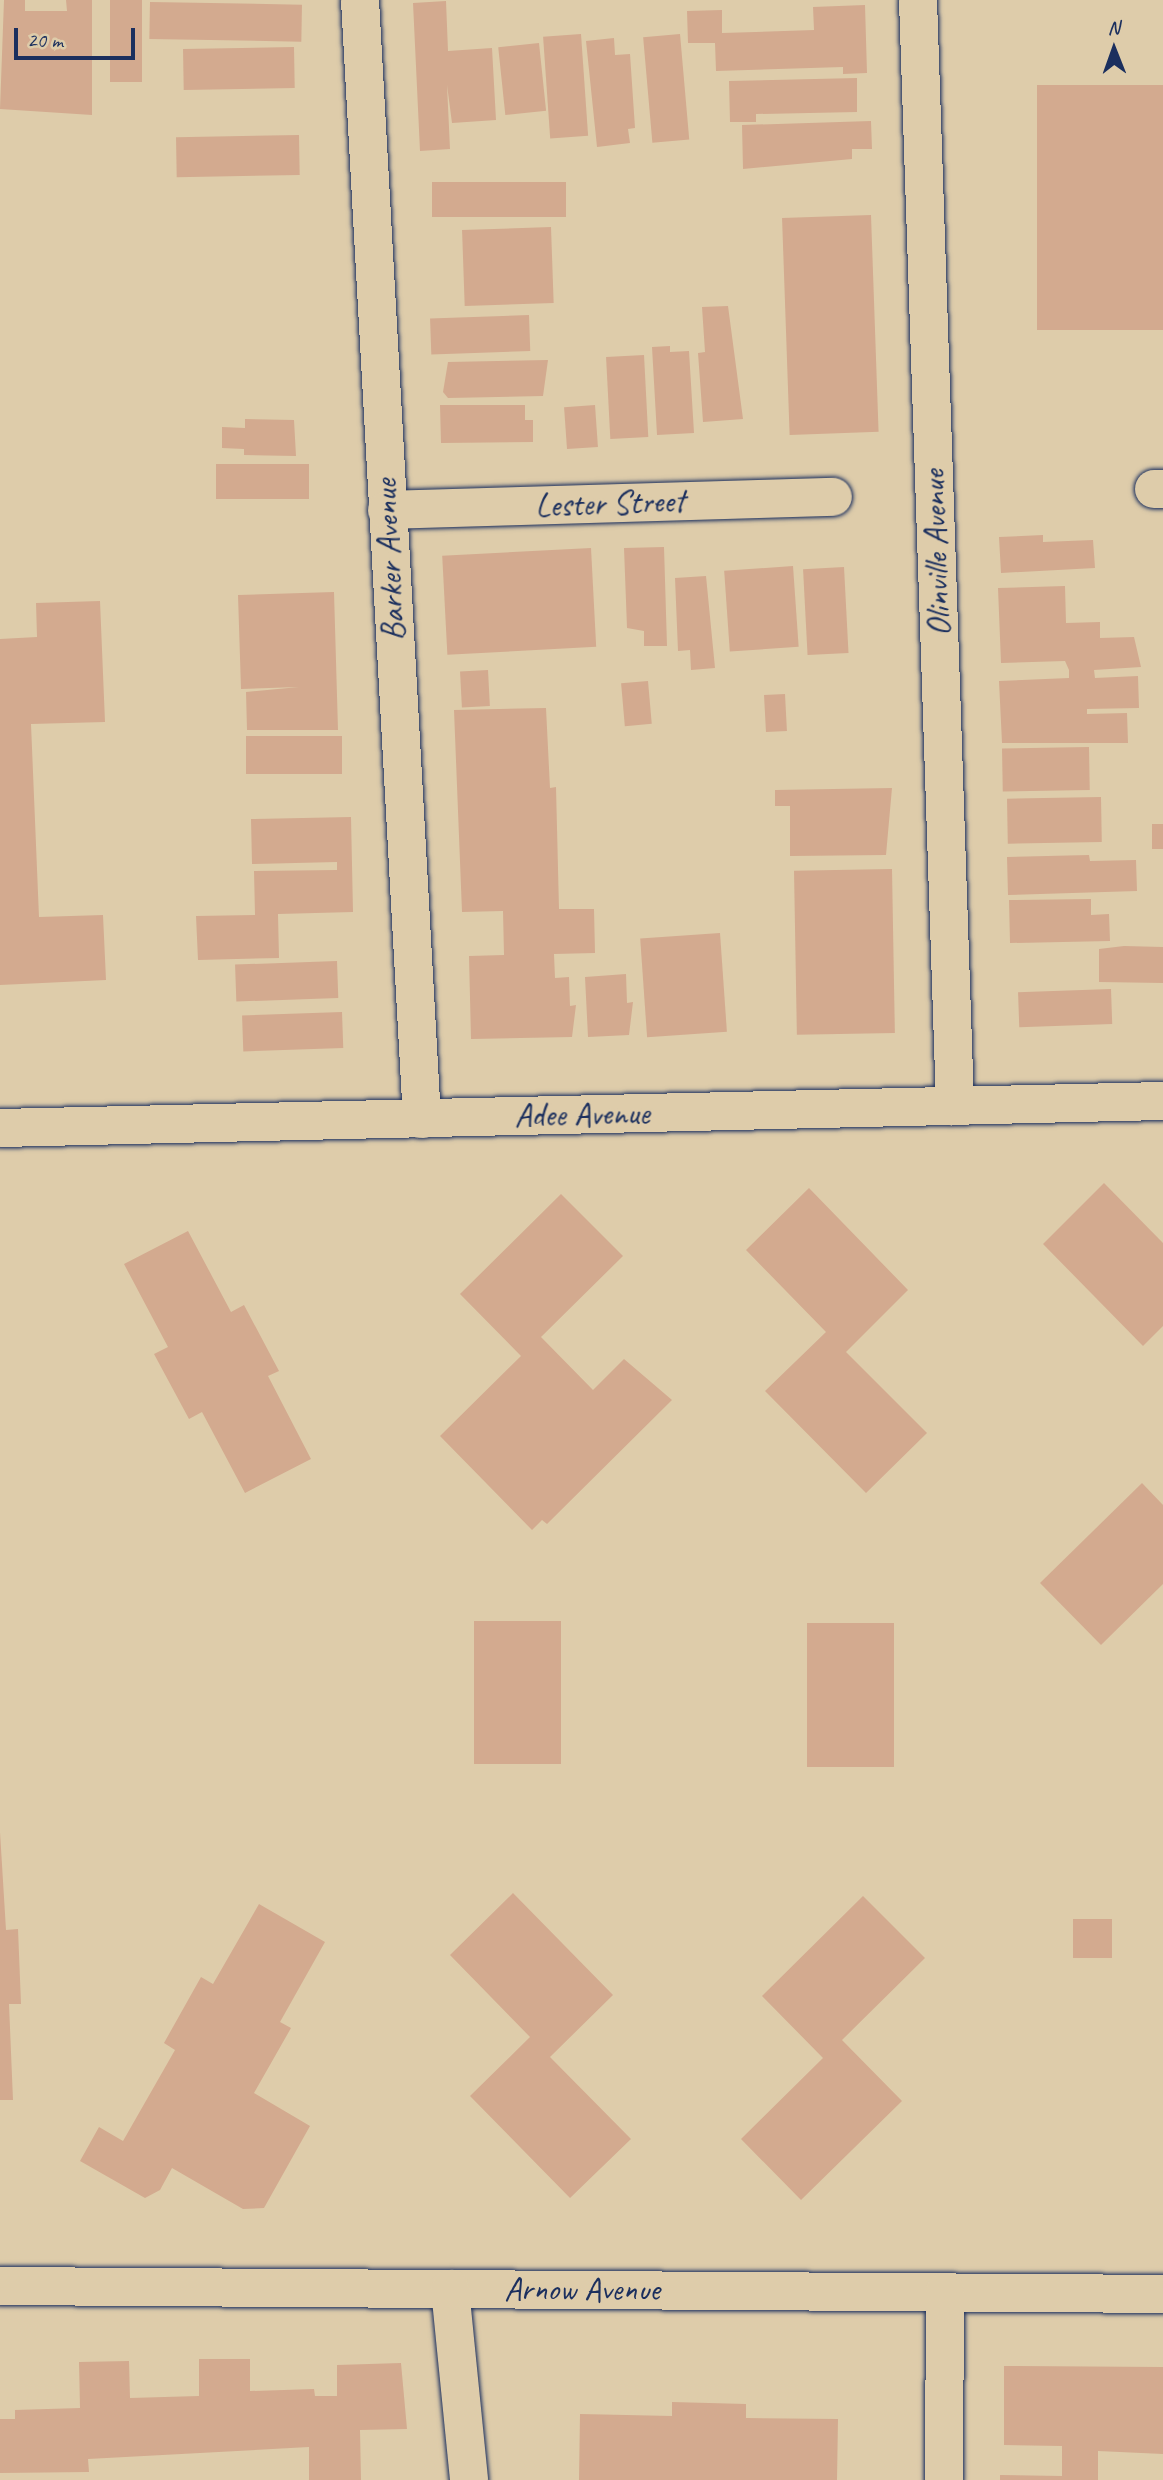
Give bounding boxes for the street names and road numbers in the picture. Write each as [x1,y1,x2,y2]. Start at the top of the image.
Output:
street label: Olinville Avenue [914,469,960,637]
street label: Barker Avenue [366,478,414,642]
street label: Lester Street [535,482,685,526]
street label: Adee Avenue [514,1094,650,1136]
street label: Arnow Avenue [504,2270,660,2310]

